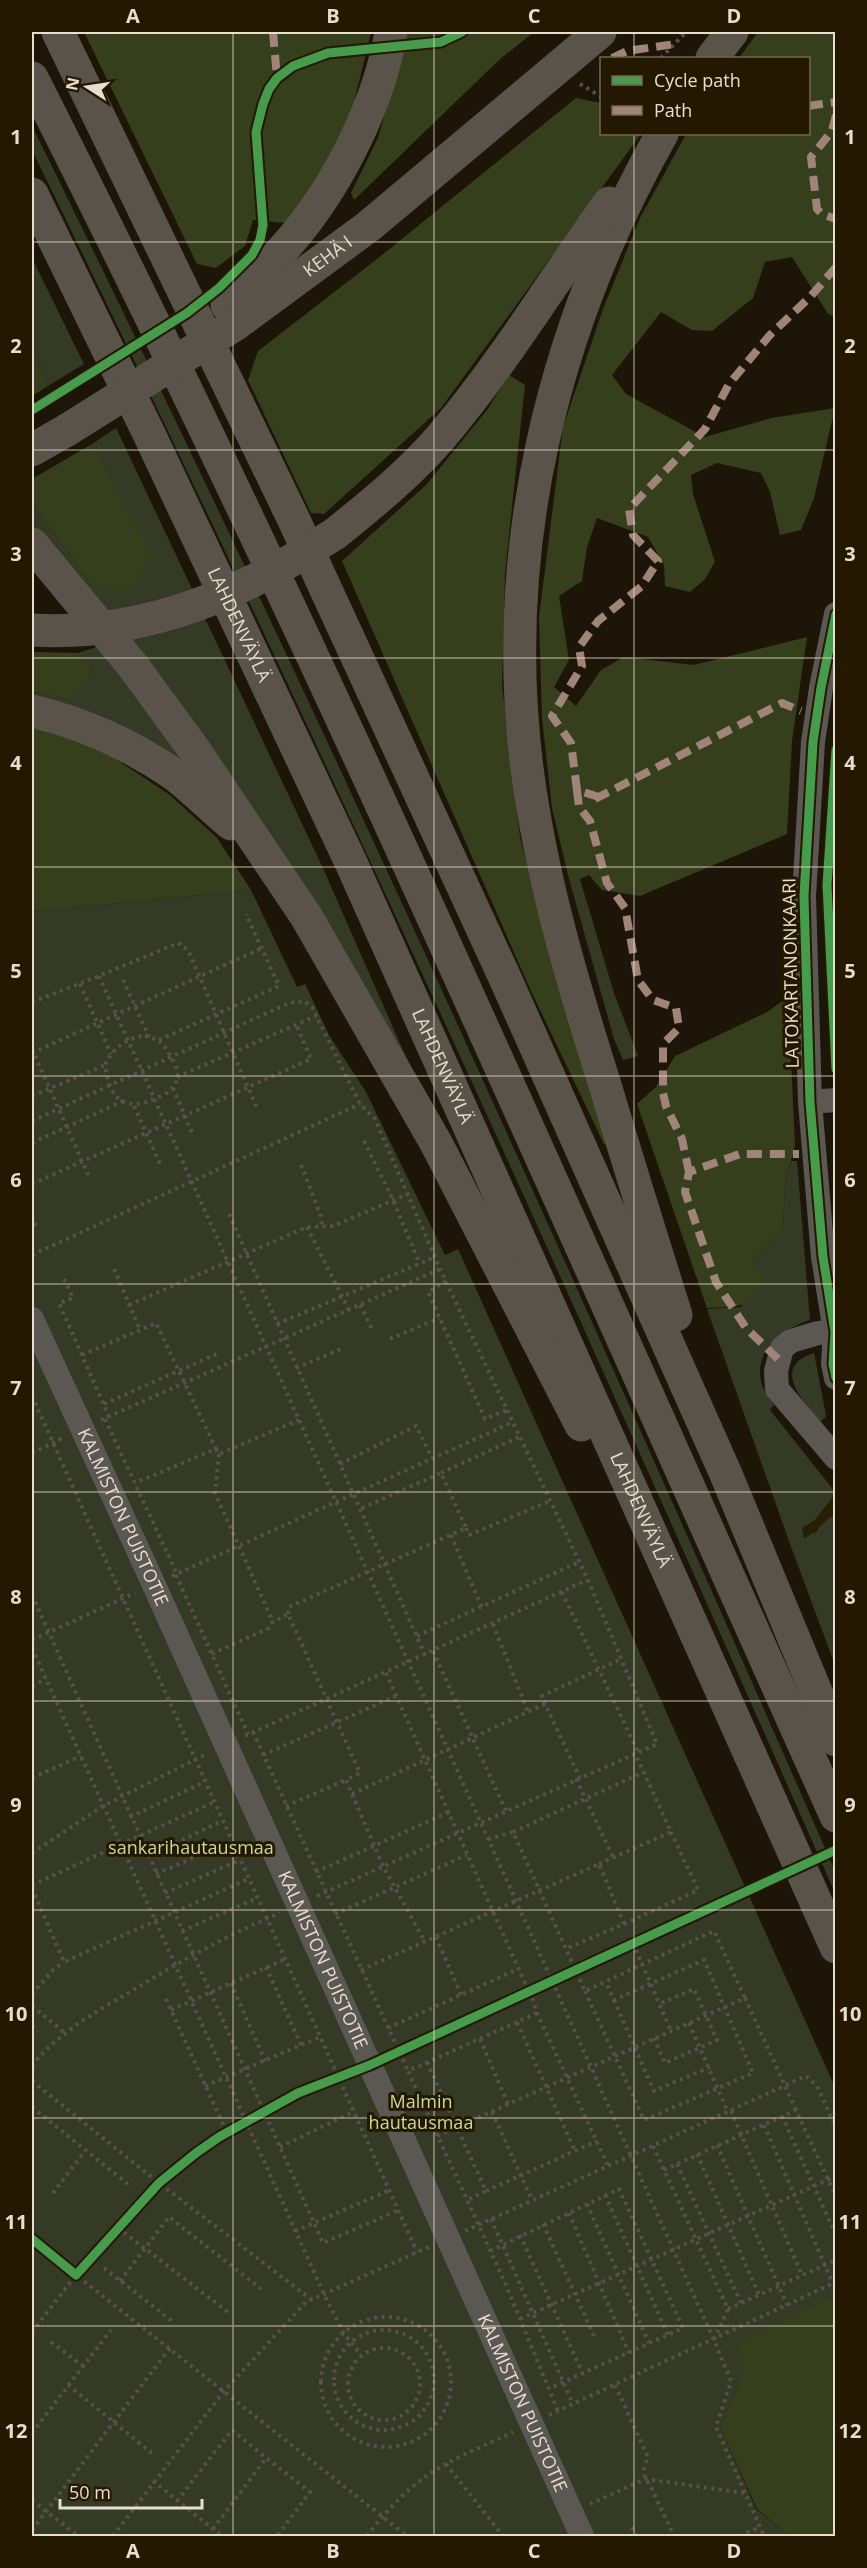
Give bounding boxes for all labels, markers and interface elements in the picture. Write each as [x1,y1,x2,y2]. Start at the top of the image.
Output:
text: A [126,2,140,29]
text: B [326,2,340,29]
text: C [528,2,541,29]
text: D [727,2,741,29]
north arrow [57,57,117,117]
legend [600,57,810,135]
text: Cycle path [654,68,741,92]
text: N [60,75,84,93]
text: Path [654,98,692,122]
text: 1 [10,123,22,150]
text: 1 [844,123,856,150]
street label: KEHÄ I [298,229,357,282]
text: 2 [10,332,22,359]
text: 2 [844,332,856,359]
text: 3 [10,540,22,567]
text: 3 [844,540,856,567]
street label: LAHDENVÄYLÄ [203,563,277,686]
text: 4 [10,749,22,776]
text: 4 [844,749,856,776]
street label: LATOKARTANONKAARI [776,878,804,1068]
text: 5 [10,957,22,984]
text: 5 [844,957,856,984]
street label: LAHDENVÄYLÄ [407,1005,480,1128]
text: 6 [10,1166,22,1193]
text: 6 [844,1166,856,1193]
text: 7 [10,1374,22,1401]
text: 7 [844,1374,856,1401]
street label: KALMISTON PUISTOTIE [73,1424,175,1609]
street label: LAHDENVÄYLÄ [605,1448,678,1571]
text: 8 [10,1583,22,1610]
text: 8 [844,1583,856,1610]
text: 9 [10,1791,22,1818]
text: 9 [844,1791,856,1818]
park label: sankarihautausmaa [108,1835,274,1859]
street label: KALMISTON PUISTOTIE [273,1867,374,2053]
text: 10 [5,2000,27,2027]
text: 10 [839,2000,861,2027]
park label: Malmin hautausmaa [369,2089,473,2134]
text: 11 [5,2208,27,2235]
text: 11 [839,2208,861,2235]
street label: KALMISTON PUISTOTIE [473,2310,574,2496]
text: 12 [5,2417,27,2444]
text: 12 [839,2417,861,2444]
scale bar [60,2472,202,2510]
text: 50 m [69,2480,111,2504]
text: A [126,2537,140,2564]
text: B [326,2537,340,2564]
text: C [528,2537,541,2564]
text: D [727,2537,741,2564]

